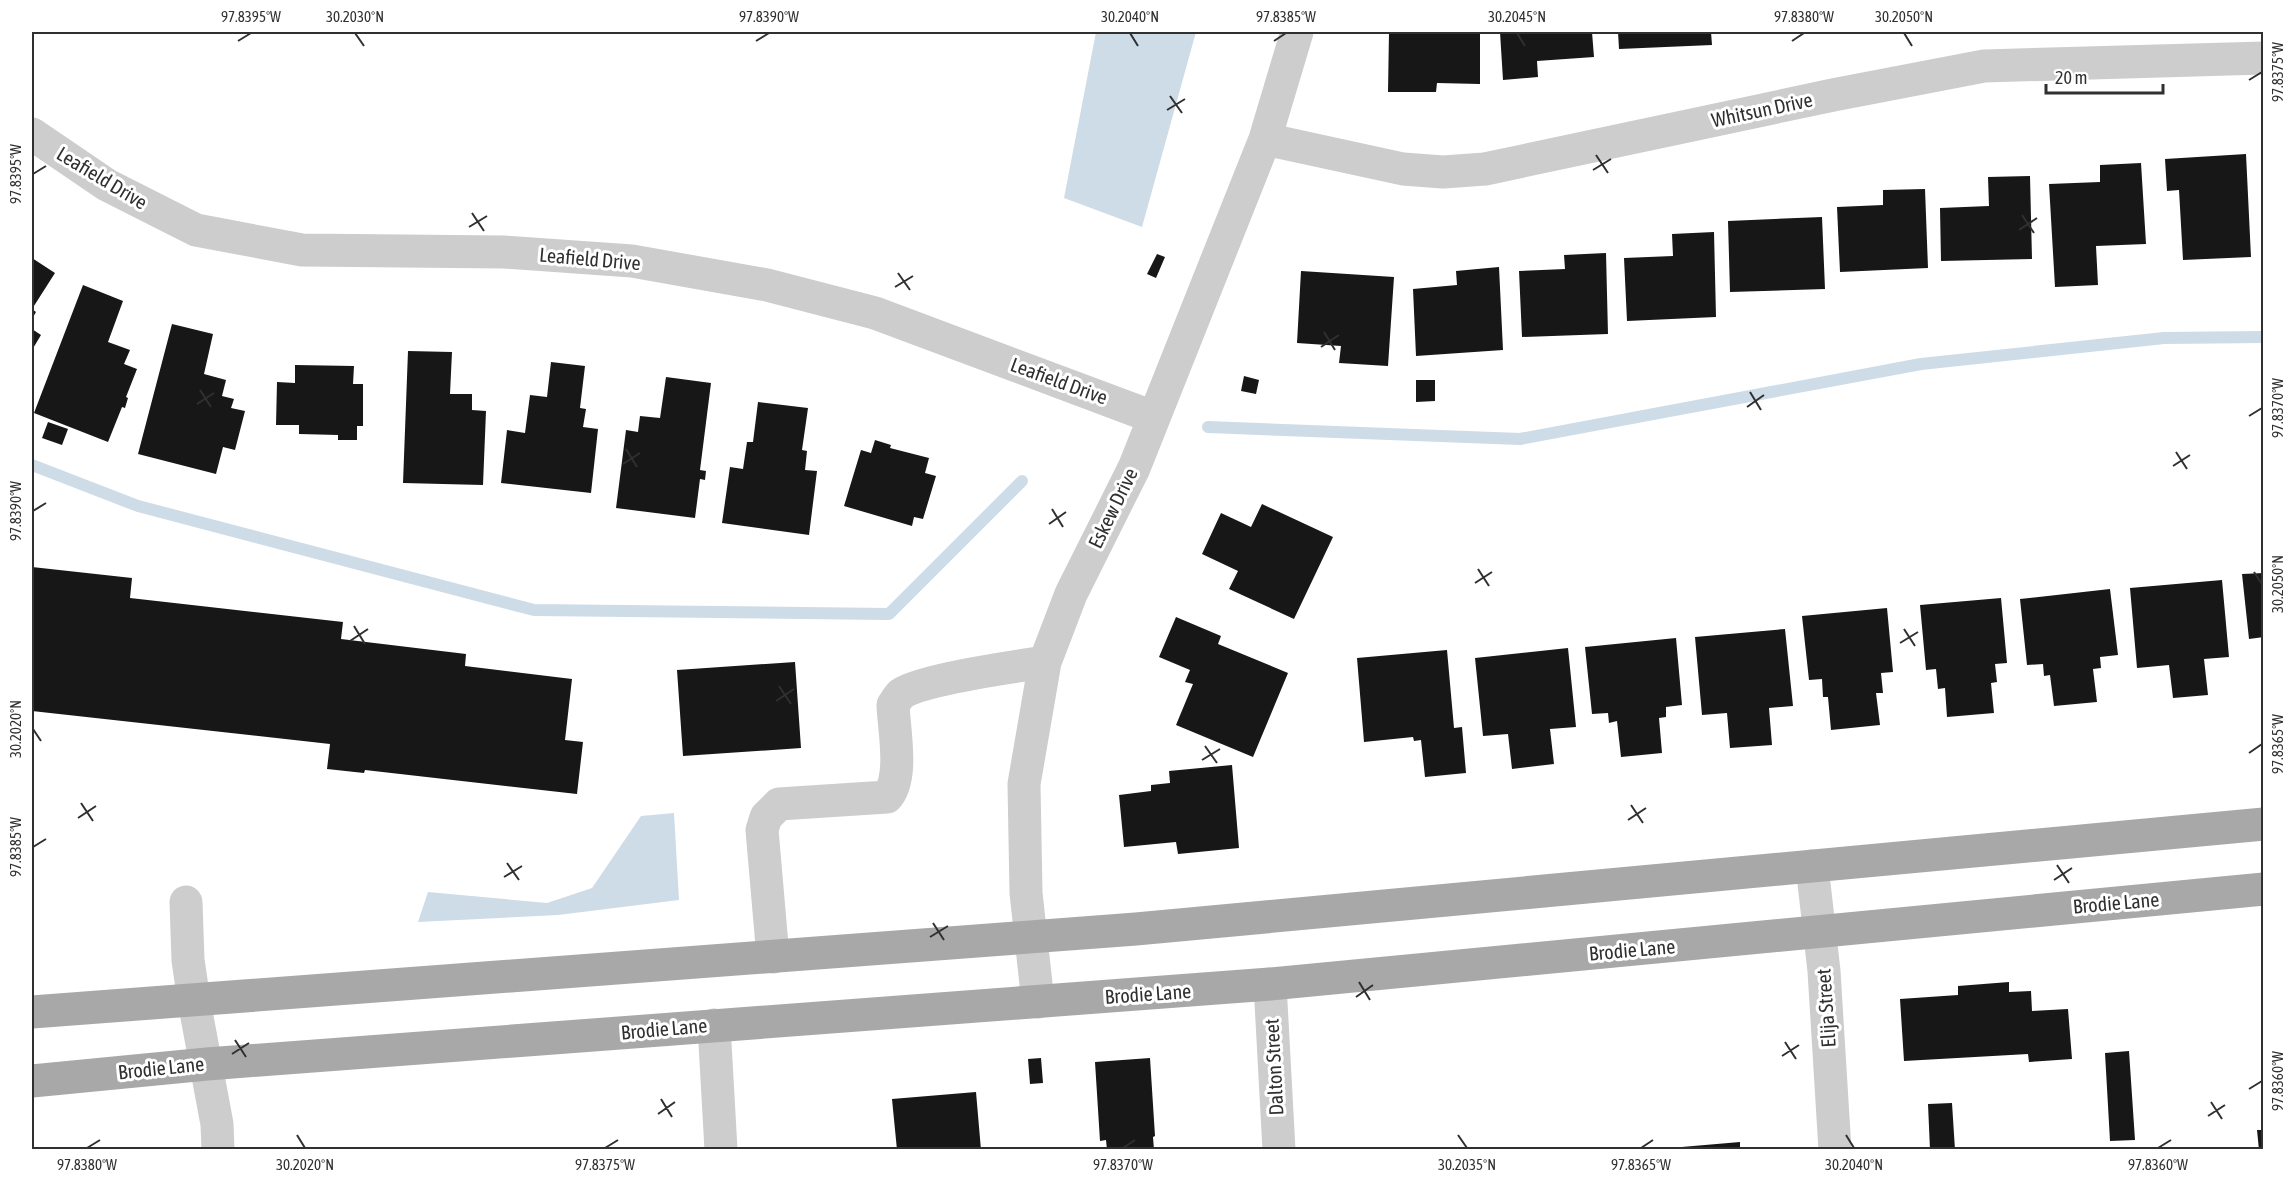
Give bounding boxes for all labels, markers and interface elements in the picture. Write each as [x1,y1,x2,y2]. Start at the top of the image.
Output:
text: 97.8395°W [221,8,281,25]
text: 30.2030°N [326,8,384,25]
text: 97.8390°W [739,8,799,25]
text: 30.2040°N [1101,8,1159,25]
text: 97.8385°W [1256,8,1316,25]
text: 30.2045°N [1488,8,1546,25]
text: 97.8380°W [1774,8,1834,25]
text: 30.2050°N [1875,8,1933,25]
text: 97.8375°W [2269,42,2286,102]
scale bar [2046,57,2163,95]
text: 20 m [2055,67,2087,88]
street label: Whitsun Drive [1709,88,1814,131]
street label: Leafield Drive [53,142,152,214]
text: 97.8395°W [7,144,24,204]
street label: Leafield Drive [538,243,642,274]
street label: Leafield Drive [1008,352,1111,409]
text: 97.8370°W [2269,378,2286,438]
street label: Eskew Drive [1083,464,1142,552]
text: 97.8390°W [7,481,24,541]
text: 30.2050°N [2269,555,2286,613]
text: 30.2020°N [7,700,24,758]
text: 97.8365°W [2269,714,2286,774]
text: 97.8385°W [7,817,24,877]
street label: Brodie Lane [2072,887,2160,918]
street label: Brodie Lane [1588,934,1676,965]
street label: Elija Street [1811,968,1840,1048]
street label: Brodie Lane [1104,979,1192,1008]
street label: Brodie Lane [620,1013,708,1044]
street label: Dalton Street [1259,1018,1288,1116]
text: 97.8360°W [2269,1051,2286,1111]
street label: Brodie Lane [117,1052,205,1083]
text: 97.8380°W [57,1156,117,1173]
text: 30.2020°N [276,1156,334,1173]
text: 97.8375°W [575,1156,635,1173]
text: 97.8370°W [1093,1156,1153,1173]
text: 30.2035°N [1438,1156,1496,1173]
text: 97.8365°W [1611,1156,1671,1173]
text: 30.2040°N [1825,1156,1883,1173]
text: 97.8360°W [2128,1156,2188,1173]

